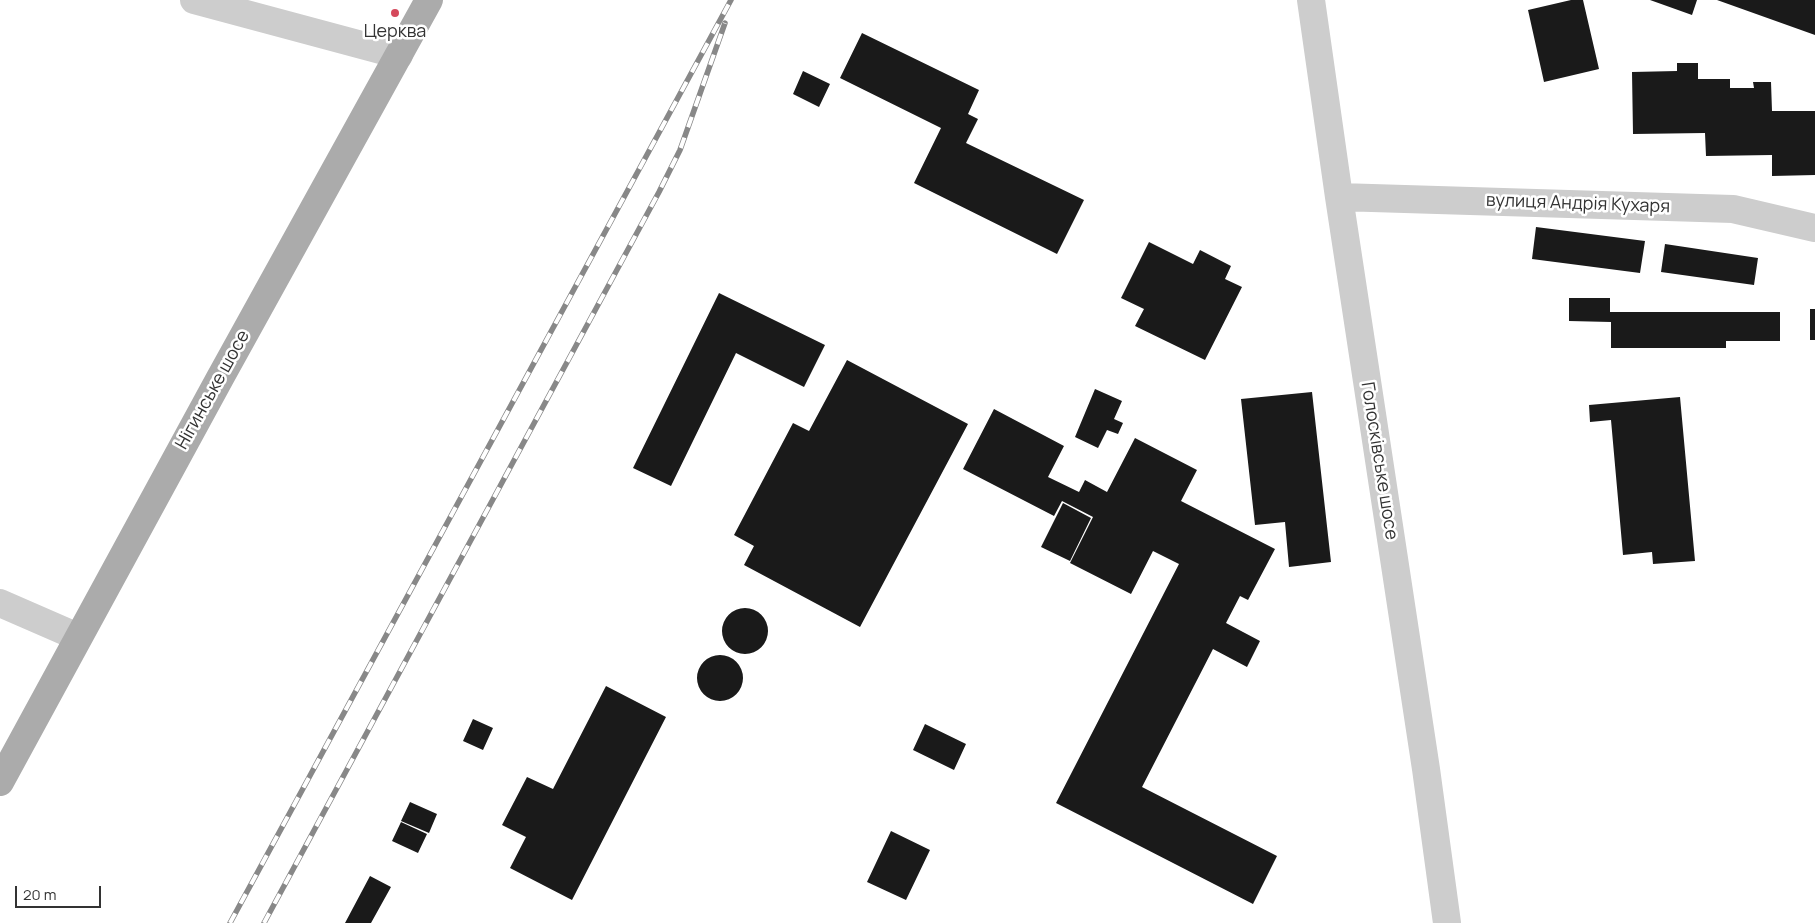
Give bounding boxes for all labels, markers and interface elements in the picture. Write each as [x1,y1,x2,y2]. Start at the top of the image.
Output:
marker: Церква [389,7,401,19]
place label: Церква [364,21,426,43]
street label: вулиця Андрія Кухаря [1486,190,1670,218]
street label: Нігинське шосе [171,327,255,453]
street label: Голосківське шосе [1356,381,1402,541]
scale bar [18,876,104,908]
text: 20 m [23,884,56,905]

